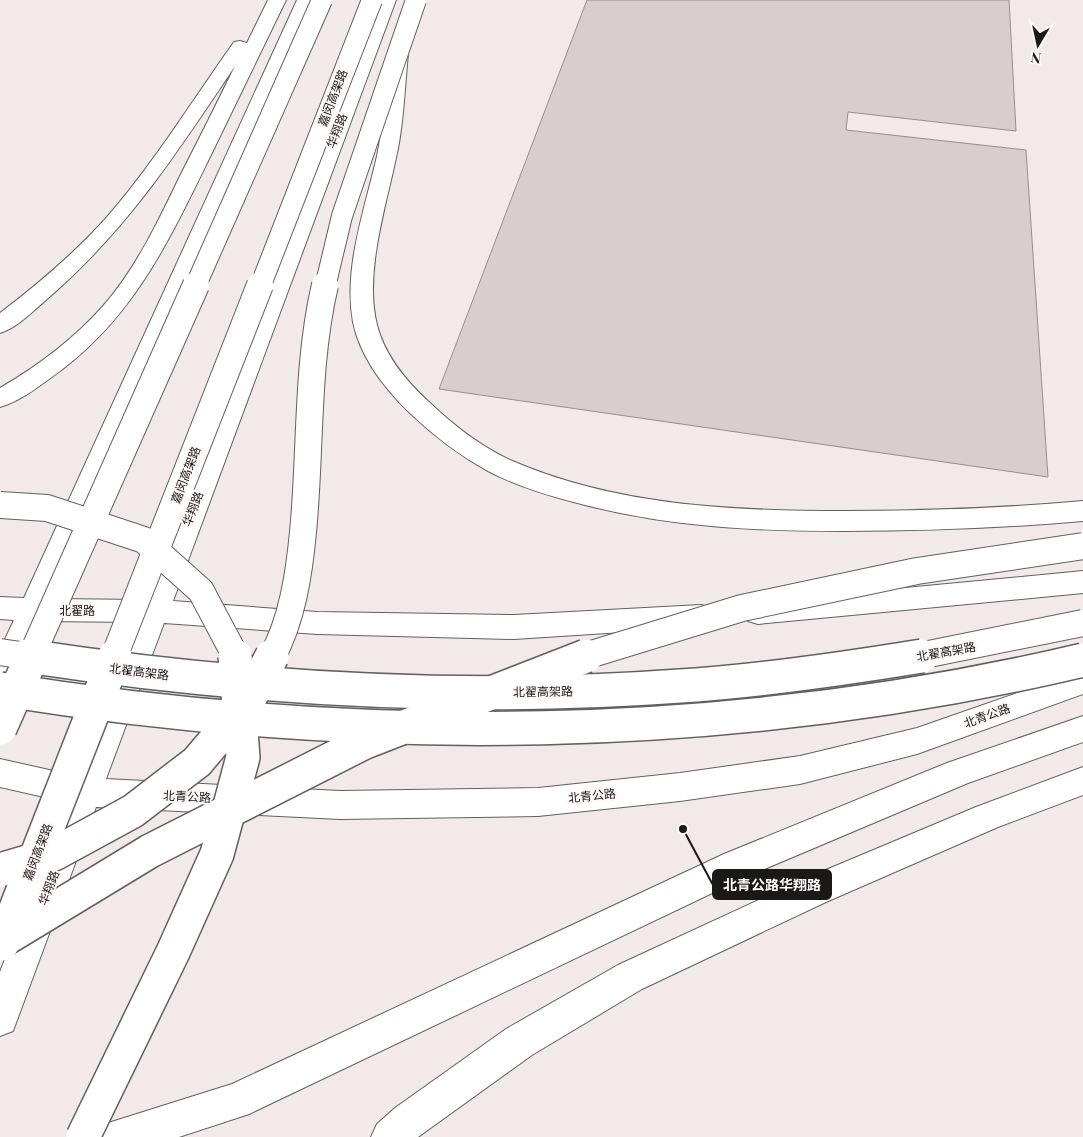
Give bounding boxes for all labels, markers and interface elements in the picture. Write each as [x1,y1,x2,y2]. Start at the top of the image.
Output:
north arrow [1013,20,1063,70]
text: N [1029,48,1042,69]
street label: 嘉闵高架路 [314,67,350,129]
street label: 华翔路 [322,111,350,150]
street label: 嘉闵高架路 [167,444,203,506]
street label: 华翔路 [178,489,206,528]
street label: 北翟路 [59,602,95,618]
street label: 北翟高架路 [915,638,977,664]
street label: 北翟高架路 [108,659,170,683]
street label: 北翟高架路 [513,682,573,700]
street label: 北青公路 [961,699,1012,731]
street label: 北青公路 [567,785,617,805]
street label: 北青公路 [163,787,211,805]
street label: 嘉闵高架路 [19,821,55,883]
street label: 华翔路 [34,868,62,907]
callout: 北青公路华翔路 [713,870,831,899]
text: 北青公路华翔路 [723,875,821,894]

